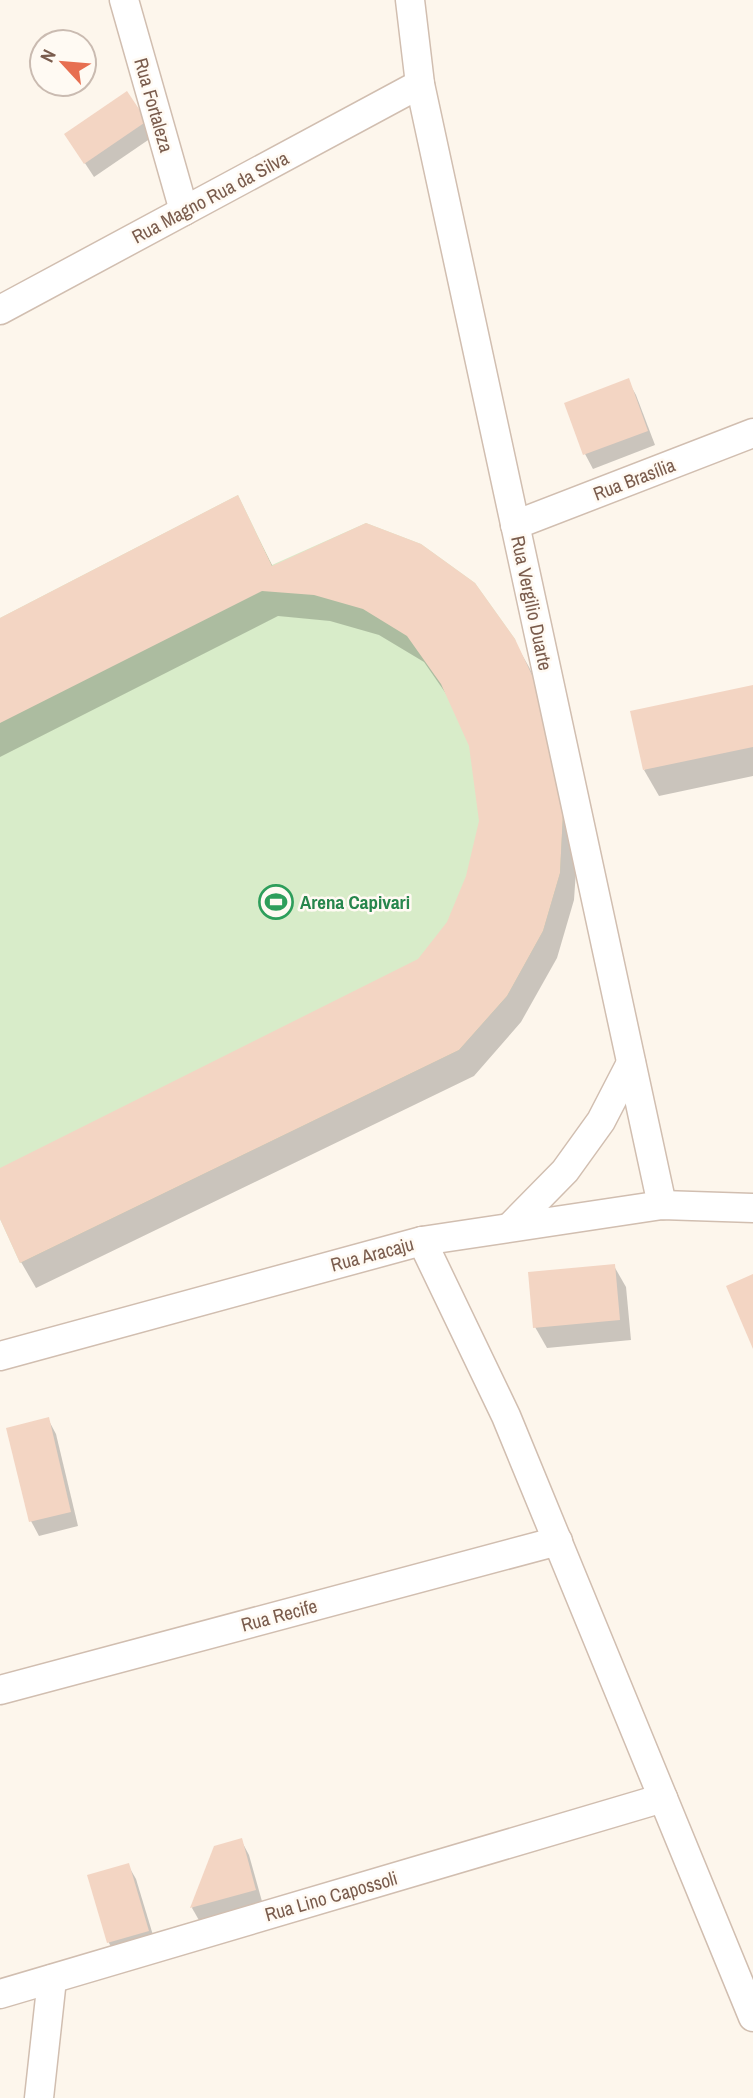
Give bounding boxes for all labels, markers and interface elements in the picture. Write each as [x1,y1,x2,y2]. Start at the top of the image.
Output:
north arrow [28,28,98,98]
text: N [34,45,62,66]
street label: Rua Fortaleza [128,55,180,156]
street label: Rua Magno Rua da Silva [127,145,293,249]
street label: Rua Brasília [589,451,679,506]
street label: Rua Vergilio Duarte [505,533,559,673]
sports icon: Arena Capivari [257,883,295,921]
place label: Arena Capivari [300,889,410,915]
street label: Rua Aracaju [328,1230,416,1278]
street label: Rua Recife [238,1592,320,1638]
street label: Rua Lino Capossoli [262,1865,400,1927]

